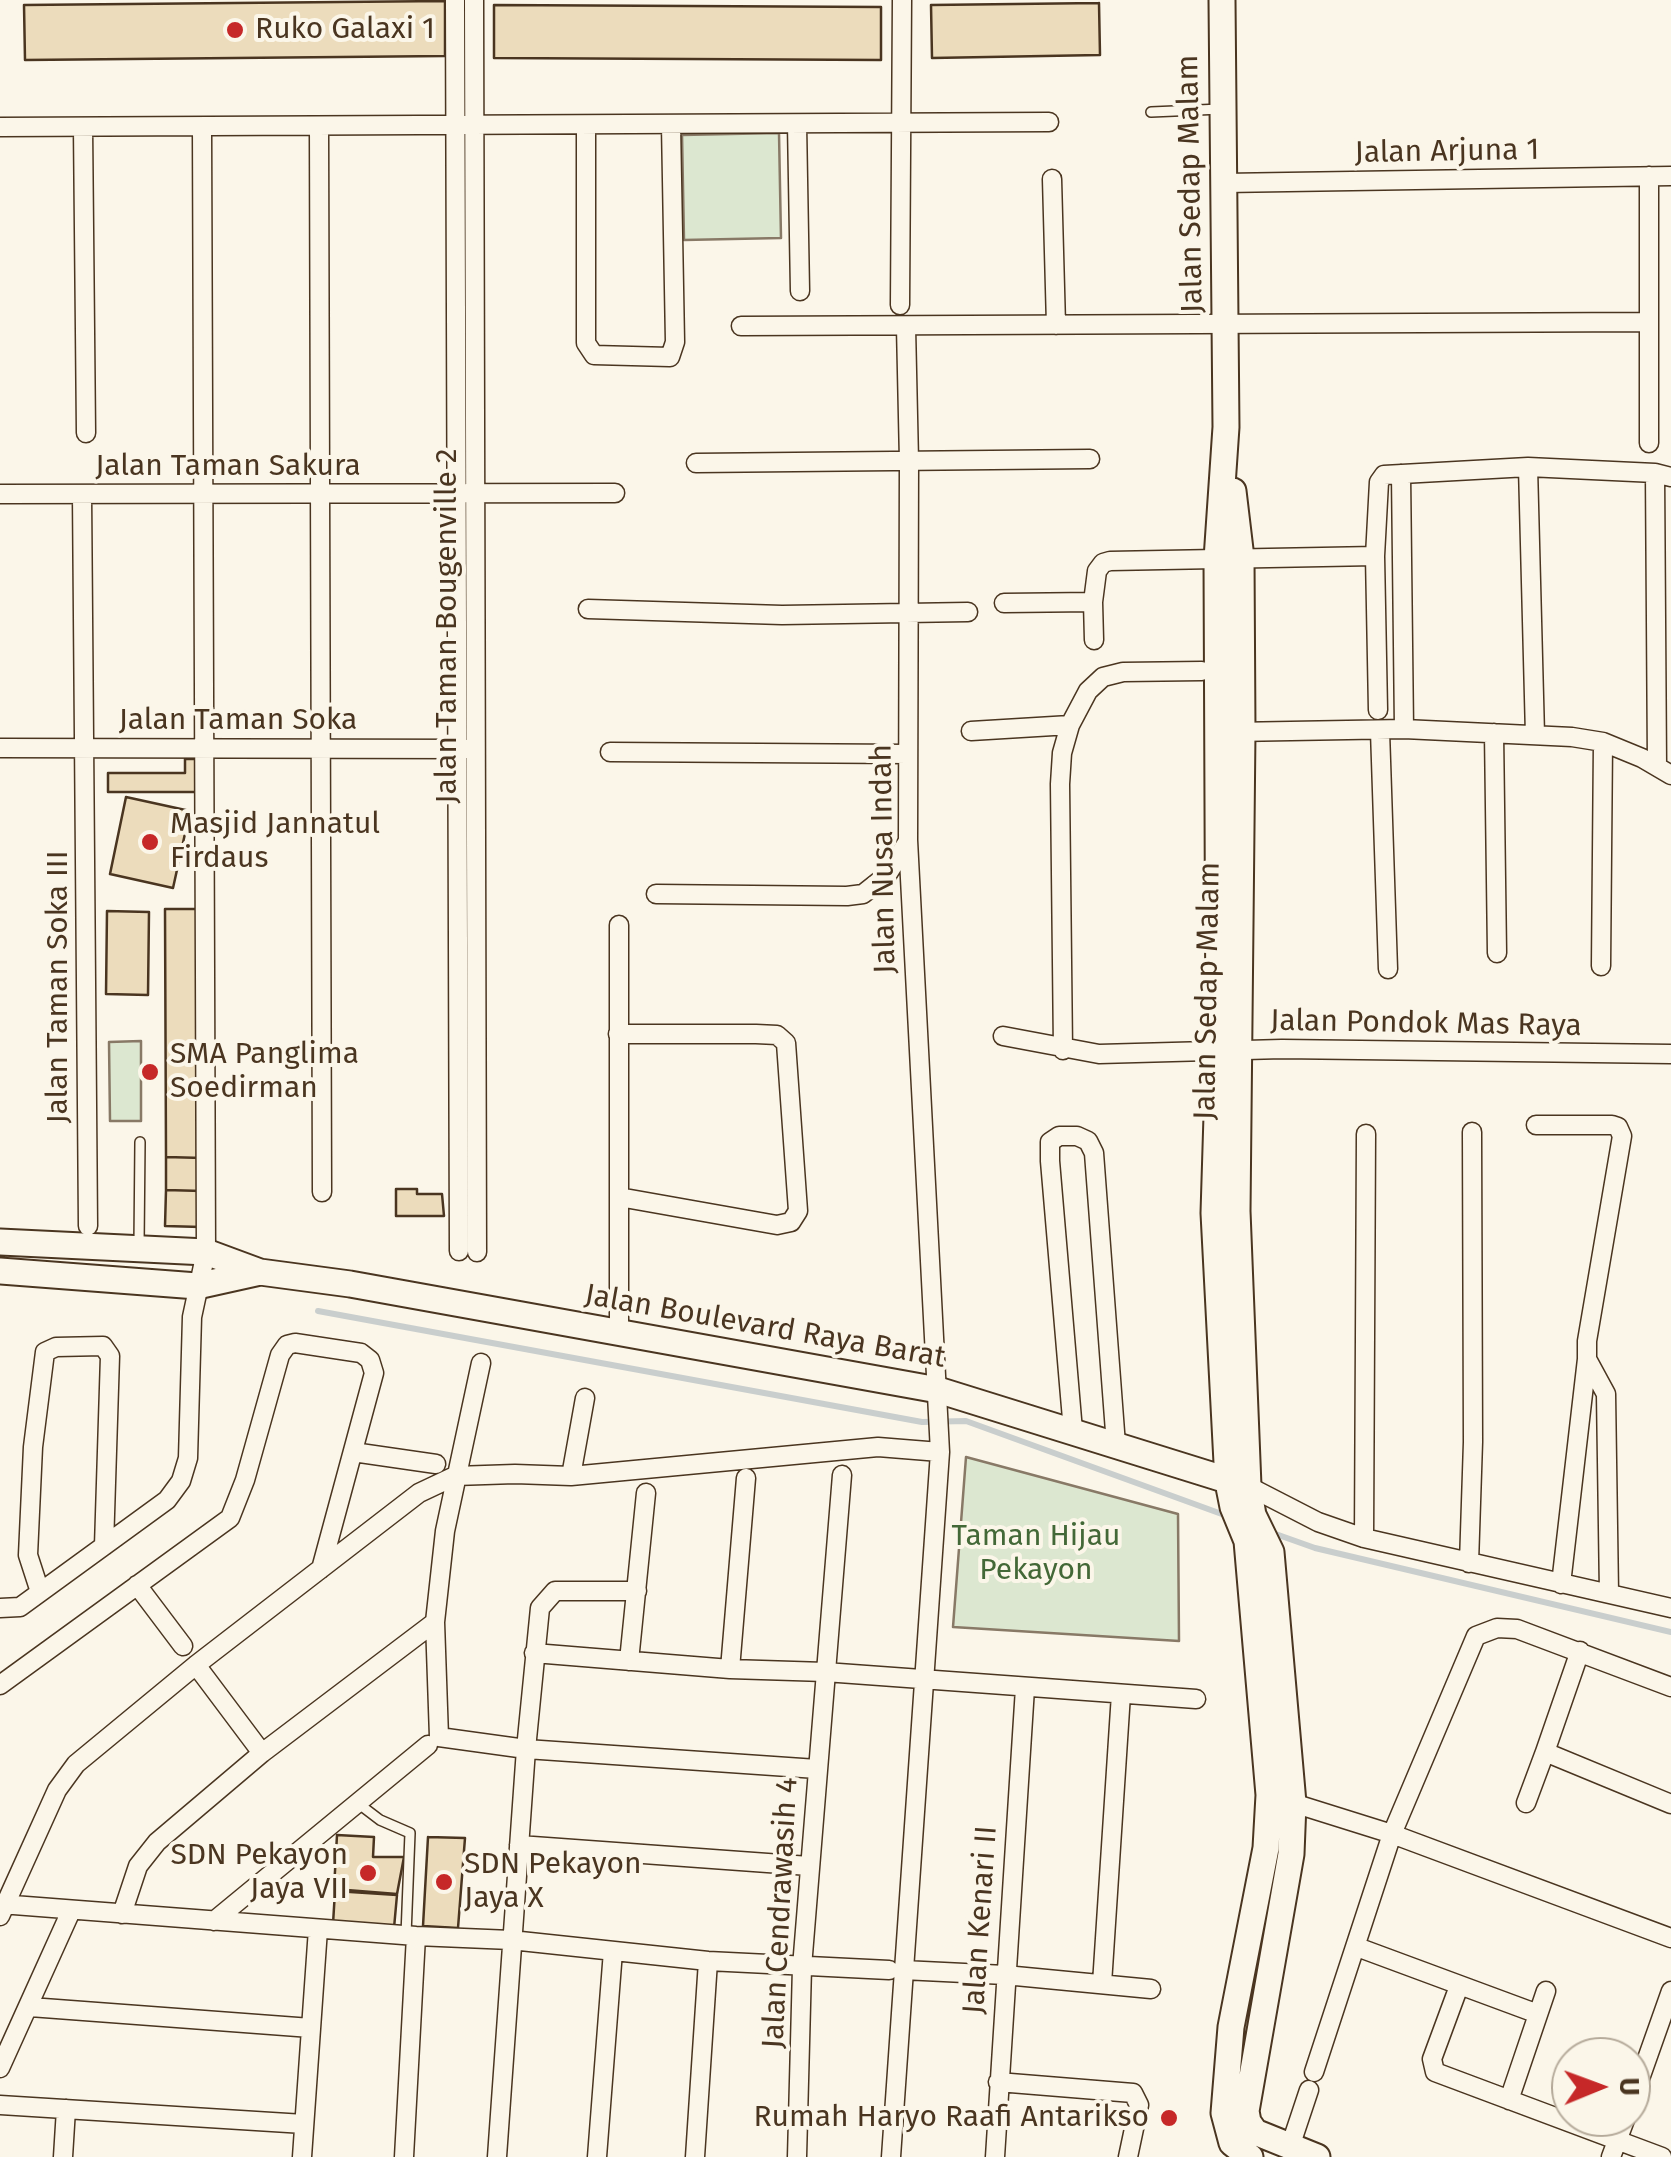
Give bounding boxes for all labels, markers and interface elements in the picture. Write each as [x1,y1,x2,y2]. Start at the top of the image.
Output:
place label: Ruko Galaxi 1 [255,12,435,48]
marker: Ruko Galaxi 1 [224,19,246,41]
street label: Jalan Sedap Malam [1171,54,1211,314]
street label: Jalan Arjuna 1 [1354,132,1540,172]
street label: Jalan Taman Bougenville 2 [430,448,466,804]
street label: Jalan Taman Sakura [95,449,361,485]
street label: Jalan Taman Soka [119,703,357,739]
street label: Jalan Nusa Indah [864,744,904,974]
place label: Masjid Jannatul Firdaus [170,807,380,878]
marker: Masjid Jannatul Firdaus [139,831,161,853]
street label: Jalan Taman Soka III [41,850,77,1124]
street label: Jalan Sedap Malam [1188,861,1228,1121]
street label: Jalan Pondok Mas Raya [1270,1003,1582,1045]
place label: SMA Panglima Soedirman [170,1037,359,1108]
marker: SMA Panglima Soedirman [139,1061,161,1083]
street label: Jalan Boulevard Raya Barat [582,1278,948,1376]
park label: Taman Hijau Pekayon [952,1519,1120,1590]
street label: Jalan Cendrawasih 4 [756,1776,806,2050]
street label: Jalan Kenari II [956,1825,1006,2015]
place label: SDN Pekayon Jaya VII [170,1838,348,1908]
place label: SDN Pekayon Jaya X [464,1847,642,1918]
marker: SDN Pekayon Jaya VII [357,1862,379,1884]
marker: SDN Pekayon Jaya X [433,1871,455,1893]
north arrow [1551,2037,1651,2137]
text: U [1613,2077,1646,2096]
place label: Rumah Haryo Raafi Antarikso [753,2100,1149,2136]
marker: Rumah Haryo Raafi Antarikso [1158,2107,1180,2129]

